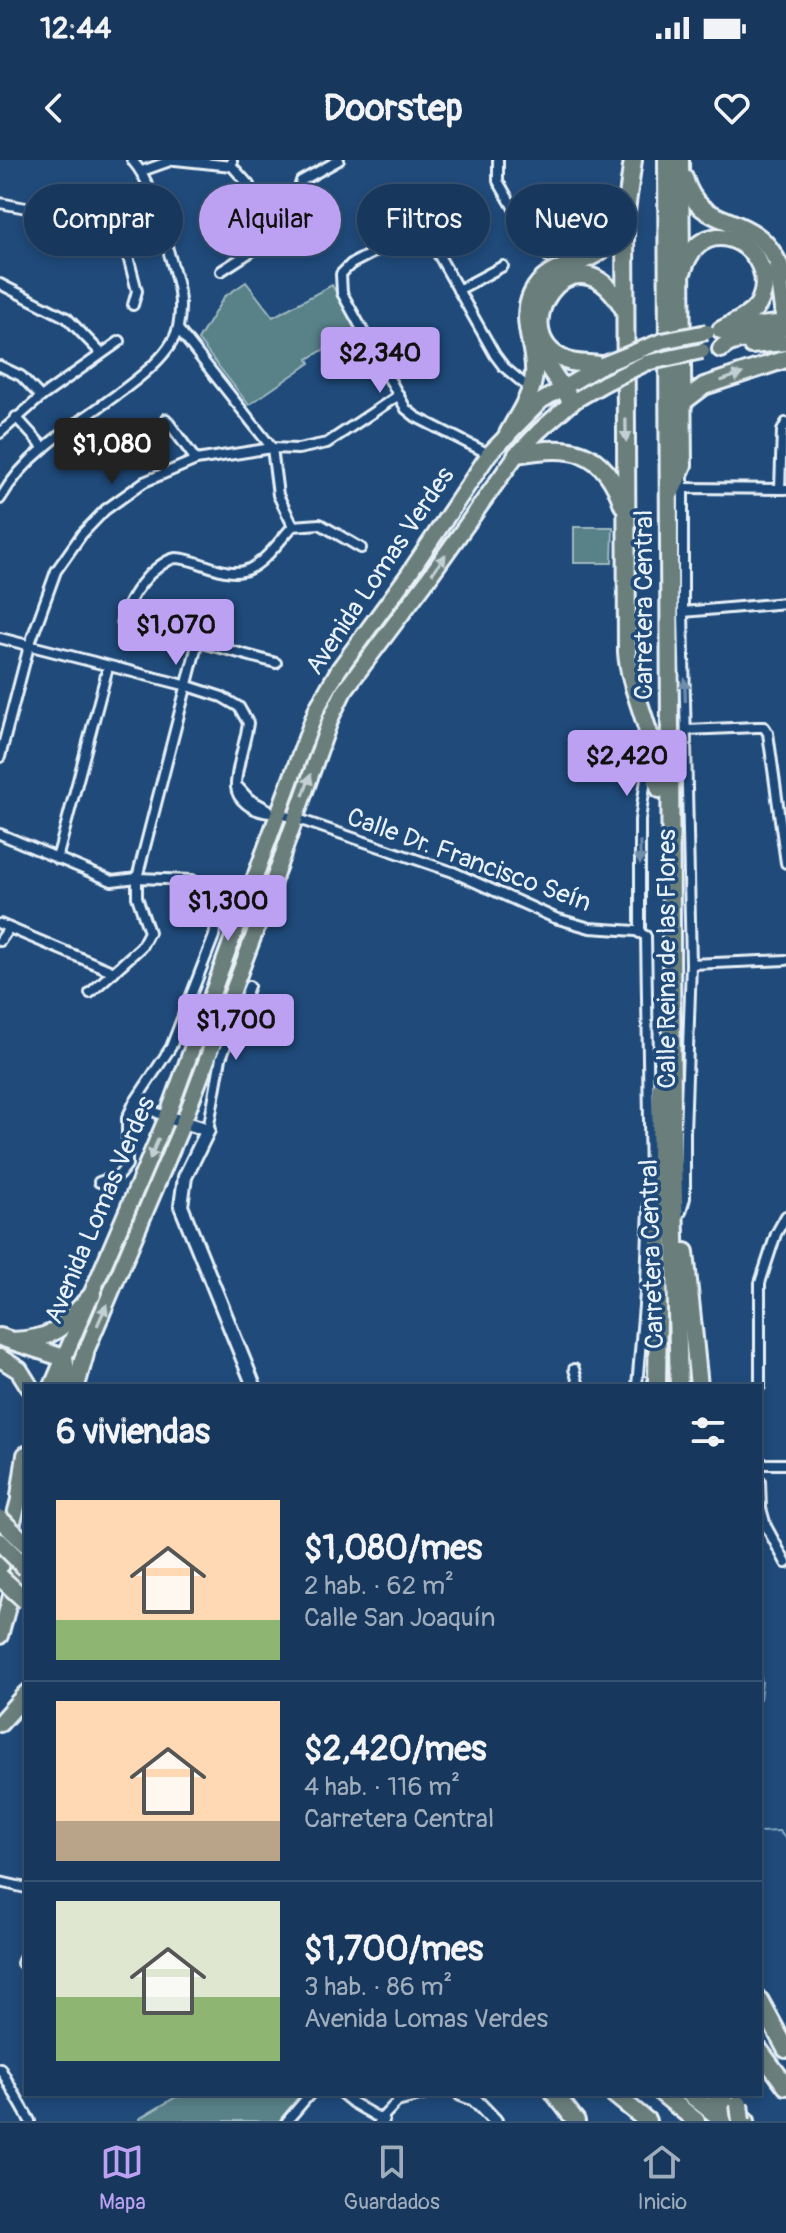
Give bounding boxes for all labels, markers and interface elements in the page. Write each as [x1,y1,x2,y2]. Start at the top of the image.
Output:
text: 12:44 [40,10,111,47]
icon: back [32,86,76,130]
text: Doorstep [323,86,463,131]
icon: heart [710,86,754,130]
chip: Comprar [24,184,183,256]
chip: Alquilar [199,184,341,256]
chip: Filtros [357,184,490,256]
chip: Nuevo [506,184,637,256]
pin: $2,340 [315,327,445,395]
text: $2,340 [339,337,421,369]
one-way arrow [721,370,745,382]
pin: $1,080 [47,418,177,486]
one-way arrow [620,418,632,443]
text: $1,080 [72,428,152,460]
street label: Avenida Lomas Verdes [299,461,462,681]
street label: Carretera Central [628,510,660,700]
one-way arrow [431,553,446,574]
pin: $1,070 [111,599,241,667]
text: $1,070 [136,609,216,641]
one-way arrow [679,677,692,702]
pin: $2,420 [562,730,692,798]
text: $2,420 [586,740,668,772]
one-way arrow [301,773,314,797]
street label: Calle Dr. Francisco Seín [343,801,595,919]
street label: Calle Reina de las Flores [651,829,683,1089]
one-way arrow [634,841,646,866]
pin: $1,300 [163,875,293,943]
text: $1,300 [188,885,268,917]
pin: $1,700 [171,994,301,1062]
text: $1,700 [196,1004,276,1036]
street label: Avenida Lomas Verdes [38,1091,163,1329]
one-way arrow [147,1137,160,1161]
street label: Carretera Central [633,1158,671,1350]
one-way arrow [96,1303,109,1326]
icon: filters [686,1410,730,1454]
text: 6 viviendas [56,1411,210,1454]
text: $1,080/mes [304,1527,482,1570]
icon: home [120,1532,216,1628]
text: 2 hab. · 62 m² [304,1570,454,1602]
text: Calle San Joaquín [304,1602,496,1634]
text: $2,420/mes [304,1728,486,1771]
icon: home [120,1733,216,1829]
text: 4 hab. · 116 m² [304,1771,460,1803]
text: Carretera Central [304,1803,494,1835]
text: $1,700/mes [304,1928,483,1971]
icon: home [120,1933,216,2029]
text: 3 hab. · 86 m² [304,1971,452,2003]
text: Avenida Lomas Verdes [304,2003,548,2035]
tab: Mapa [99,2140,146,2216]
tab: Guardados [343,2140,440,2216]
tab: Inicio [638,2140,687,2216]

